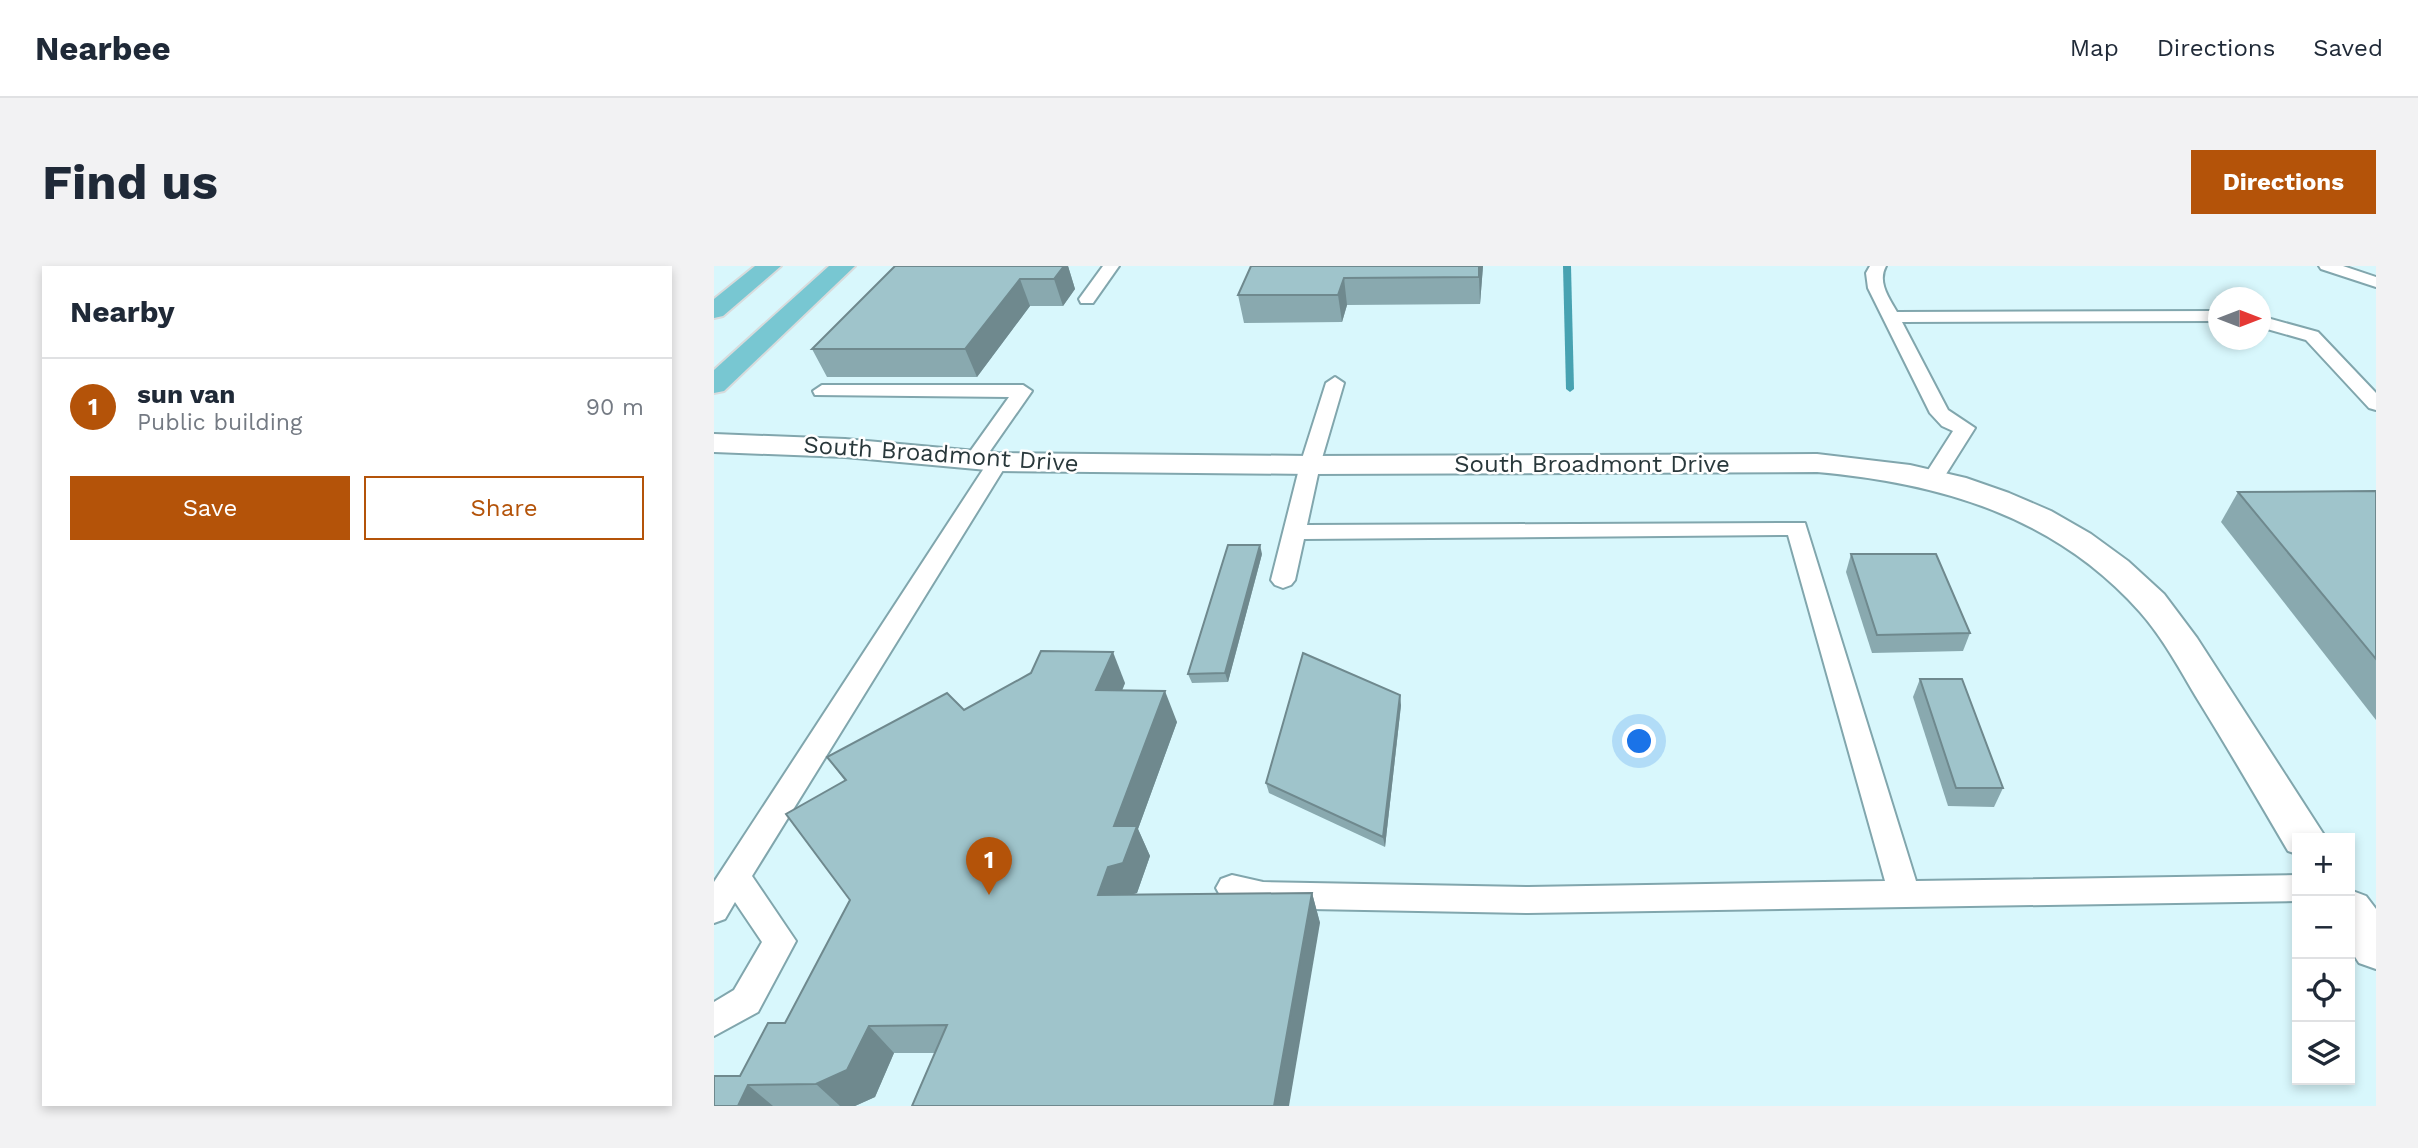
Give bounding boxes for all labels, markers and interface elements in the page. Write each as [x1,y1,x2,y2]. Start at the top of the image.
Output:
text: Nearbee [35,29,171,68]
text: Map [2070,34,2119,62]
text: Directions [2157,34,2275,62]
text: Saved [2313,34,2383,62]
button: Directions [2191,150,2376,214]
text: Find us [42,153,218,211]
north arrow [2208,287,2271,350]
text: Nearby [70,294,175,329]
text: sun van [137,379,235,409]
text: 1 [88,394,98,421]
text: 90 m [586,394,644,421]
text: Public building [137,409,302,436]
street label: South Broadmont Drive [803,430,1079,478]
street label: South Broadmont Drive [1454,450,1730,478]
button: Save [70,476,350,540]
button: Share [364,476,644,540]
your location [1622,724,1656,758]
map controls [2292,833,2355,1085]
button: + [2292,833,2355,896]
pin: 1 [966,837,1012,895]
button: − [2292,896,2355,959]
button: locate [2292,959,2355,1022]
button: layers [2292,1022,2355,1085]

